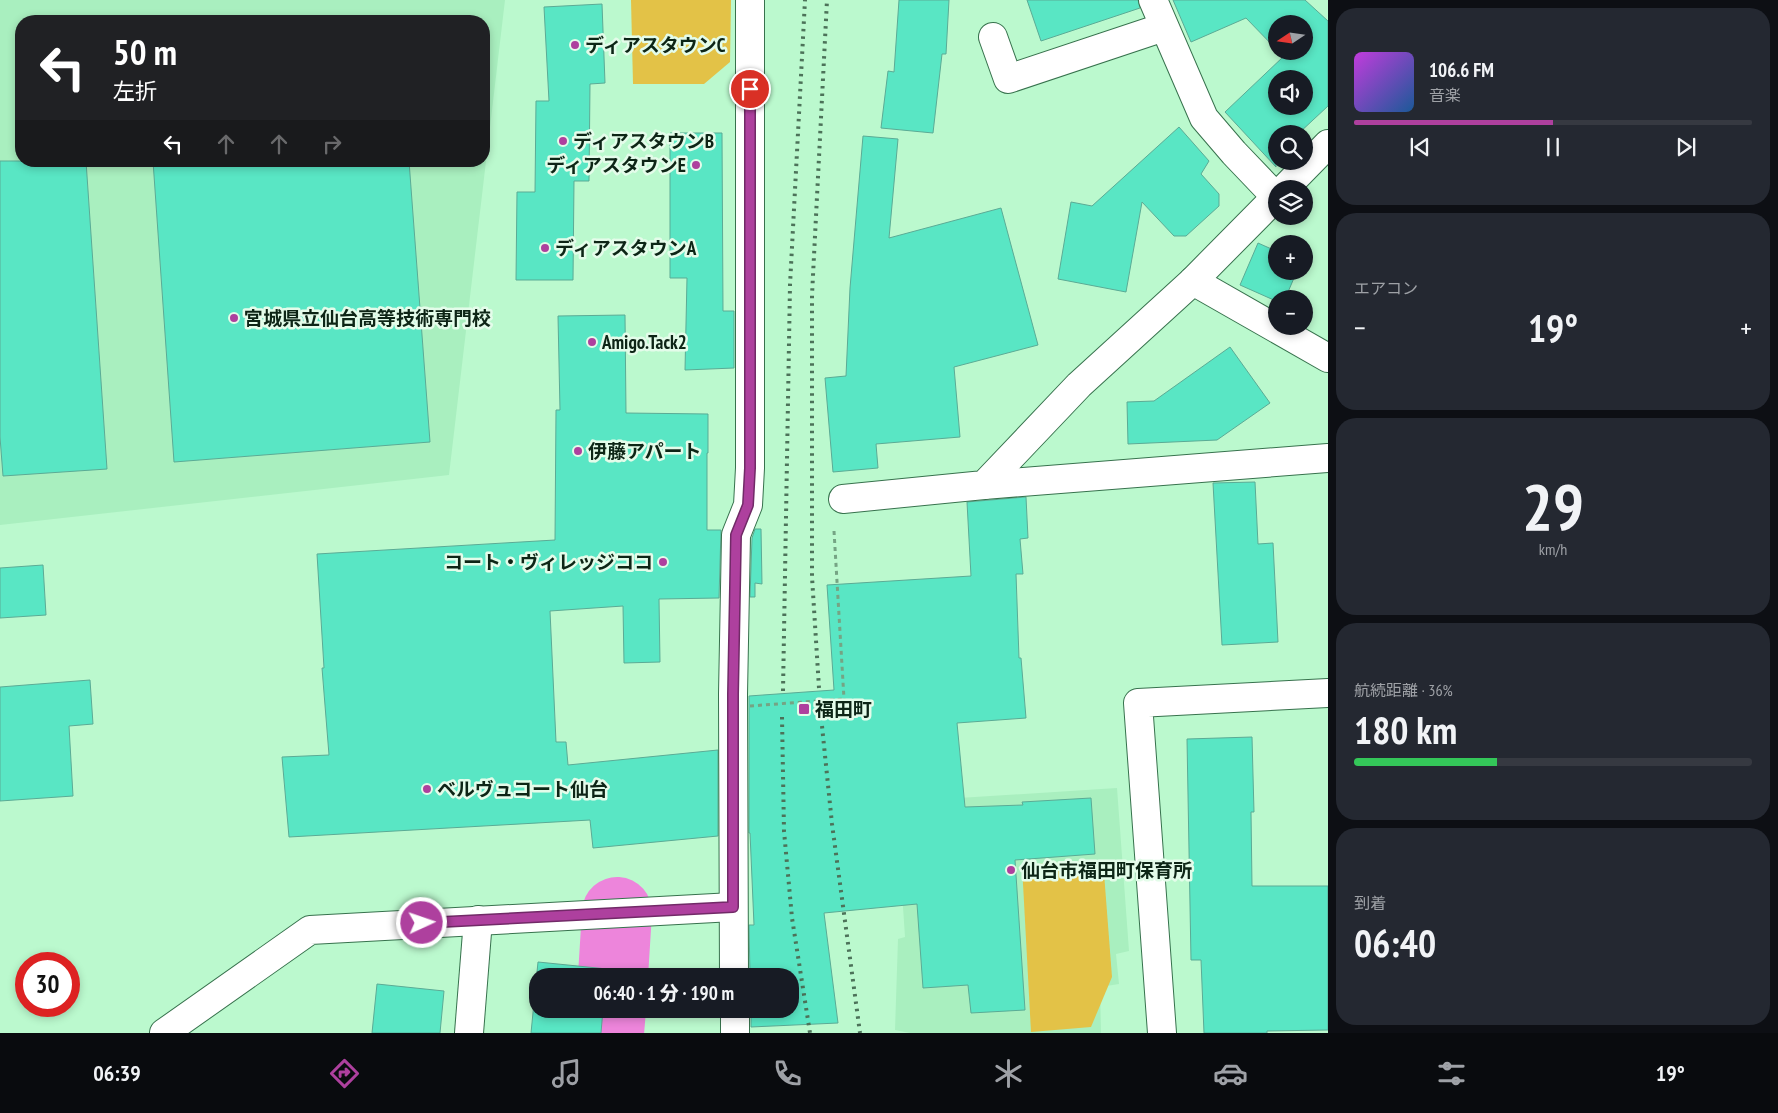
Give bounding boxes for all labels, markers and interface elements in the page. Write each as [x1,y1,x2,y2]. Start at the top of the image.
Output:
north arrow [1268,15,1312,60]
map controls [1268,15,1313,335]
text: 50 m [113,29,177,75]
place label: ディアスタウンC [585,33,726,57]
icon: left [30,35,95,100]
marker: ディアスタウンC [569,39,581,51]
text: 106.6 FM [1429,58,1494,82]
pin [729,68,771,110]
button: sound [1268,70,1313,115]
icon: arrive [736,75,764,103]
text: 左折 [113,77,157,105]
text: 音楽 [1429,85,1461,105]
button: search [1268,125,1313,170]
place label: ディアスタウンB [573,129,714,153]
icon: left [159,130,187,158]
icon: ahead [212,130,240,158]
icon: ahead [265,130,293,158]
icon: right [318,130,346,158]
icon: previous [1406,133,1434,161]
icon: pause [1539,133,1567,161]
icon: next [1672,133,1700,161]
marker: ディアスタウンB [557,135,569,147]
place label: ディアスタウンE [546,153,686,177]
marker: ディアスタウンE [690,159,702,171]
button: layers [1268,180,1313,225]
button: + [1268,235,1313,280]
place label: ディアスタウンA [555,236,697,260]
marker: ディアスタウンA [539,242,551,254]
text: エアコン [1354,278,1418,298]
button: − [1268,290,1313,335]
text: 19° [1528,303,1578,352]
place label: 宮城県立仙台高等技術専門校 [244,306,491,330]
text: − [1354,309,1366,346]
text: + [1740,309,1752,346]
marker: 宮城県立仙台高等技術専門校 [228,312,240,324]
place label: Amigo.Tack2 [601,330,687,354]
marker: Amigo.Tack2 [586,336,598,348]
place label: 伊藤アパート [588,439,702,463]
marker: 伊藤アパート [572,445,584,457]
text: 29 [1522,464,1584,548]
text: km/h [1539,539,1567,559]
place label: コート・ヴィレッジココ [444,550,653,574]
marker: コート・ヴィレッジココ [657,556,669,568]
text: 航続距離 · 36% [1354,680,1453,700]
place label: 福田町 [815,697,872,721]
marker: 福田町 [797,702,811,716]
text: 180 km [1354,705,1457,754]
place label: ベルヴュコート仙台 [437,777,608,801]
marker: ベルヴュコート仙台 [421,783,433,795]
place label: 仙台市福田町保育所 [1021,858,1192,882]
marker: 仙台市福田町保育所 [1005,864,1017,876]
text: 到着 [1354,893,1386,913]
position arrow [395,896,447,948]
text: 06:40 [1354,918,1436,967]
speed limit sign: 30 [15,952,80,1017]
text: 06:40 · 1 分 · 190 m [594,981,734,1005]
icon: directions [327,1056,362,1091]
icon: music [549,1056,584,1091]
icon: phone [770,1056,805,1091]
icon: climate [991,1056,1026,1091]
icon: car [1213,1056,1248,1091]
icon: filters [1434,1056,1469,1091]
text: 06:39 [93,1059,141,1087]
text: 19° [1656,1059,1685,1087]

